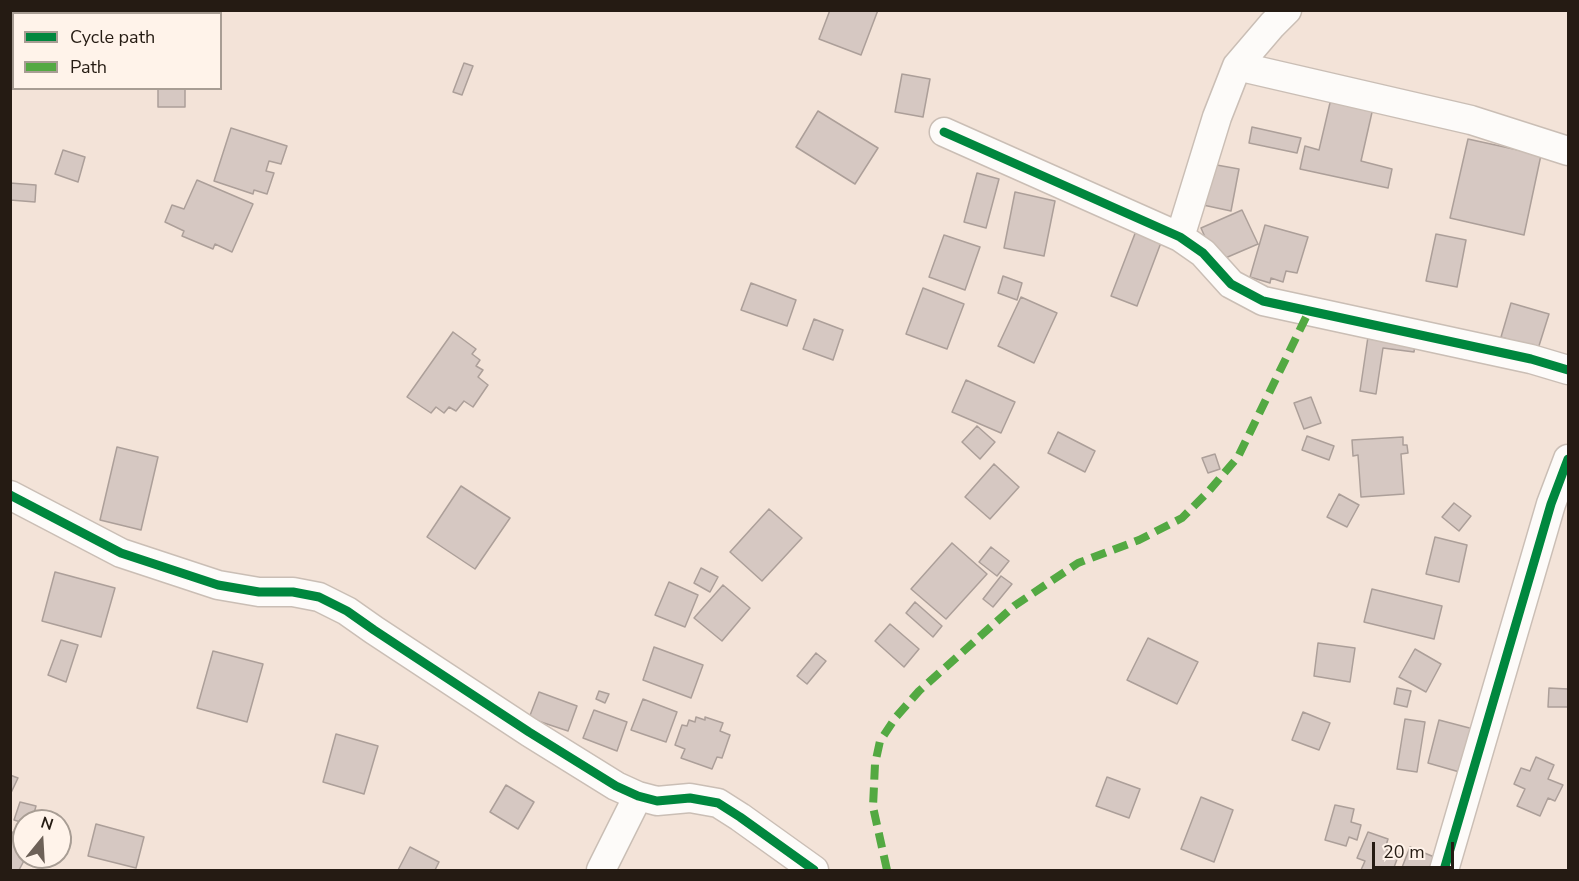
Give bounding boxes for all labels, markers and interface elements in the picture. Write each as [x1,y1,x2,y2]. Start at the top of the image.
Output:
legend [12,12,222,90]
text: Cycle path [70,25,155,49]
text: Path [70,55,107,79]
north arrow [12,809,72,869]
text: N [38,811,56,836]
scale bar [1375,830,1458,868]
text: 20 m [1383,840,1425,864]

